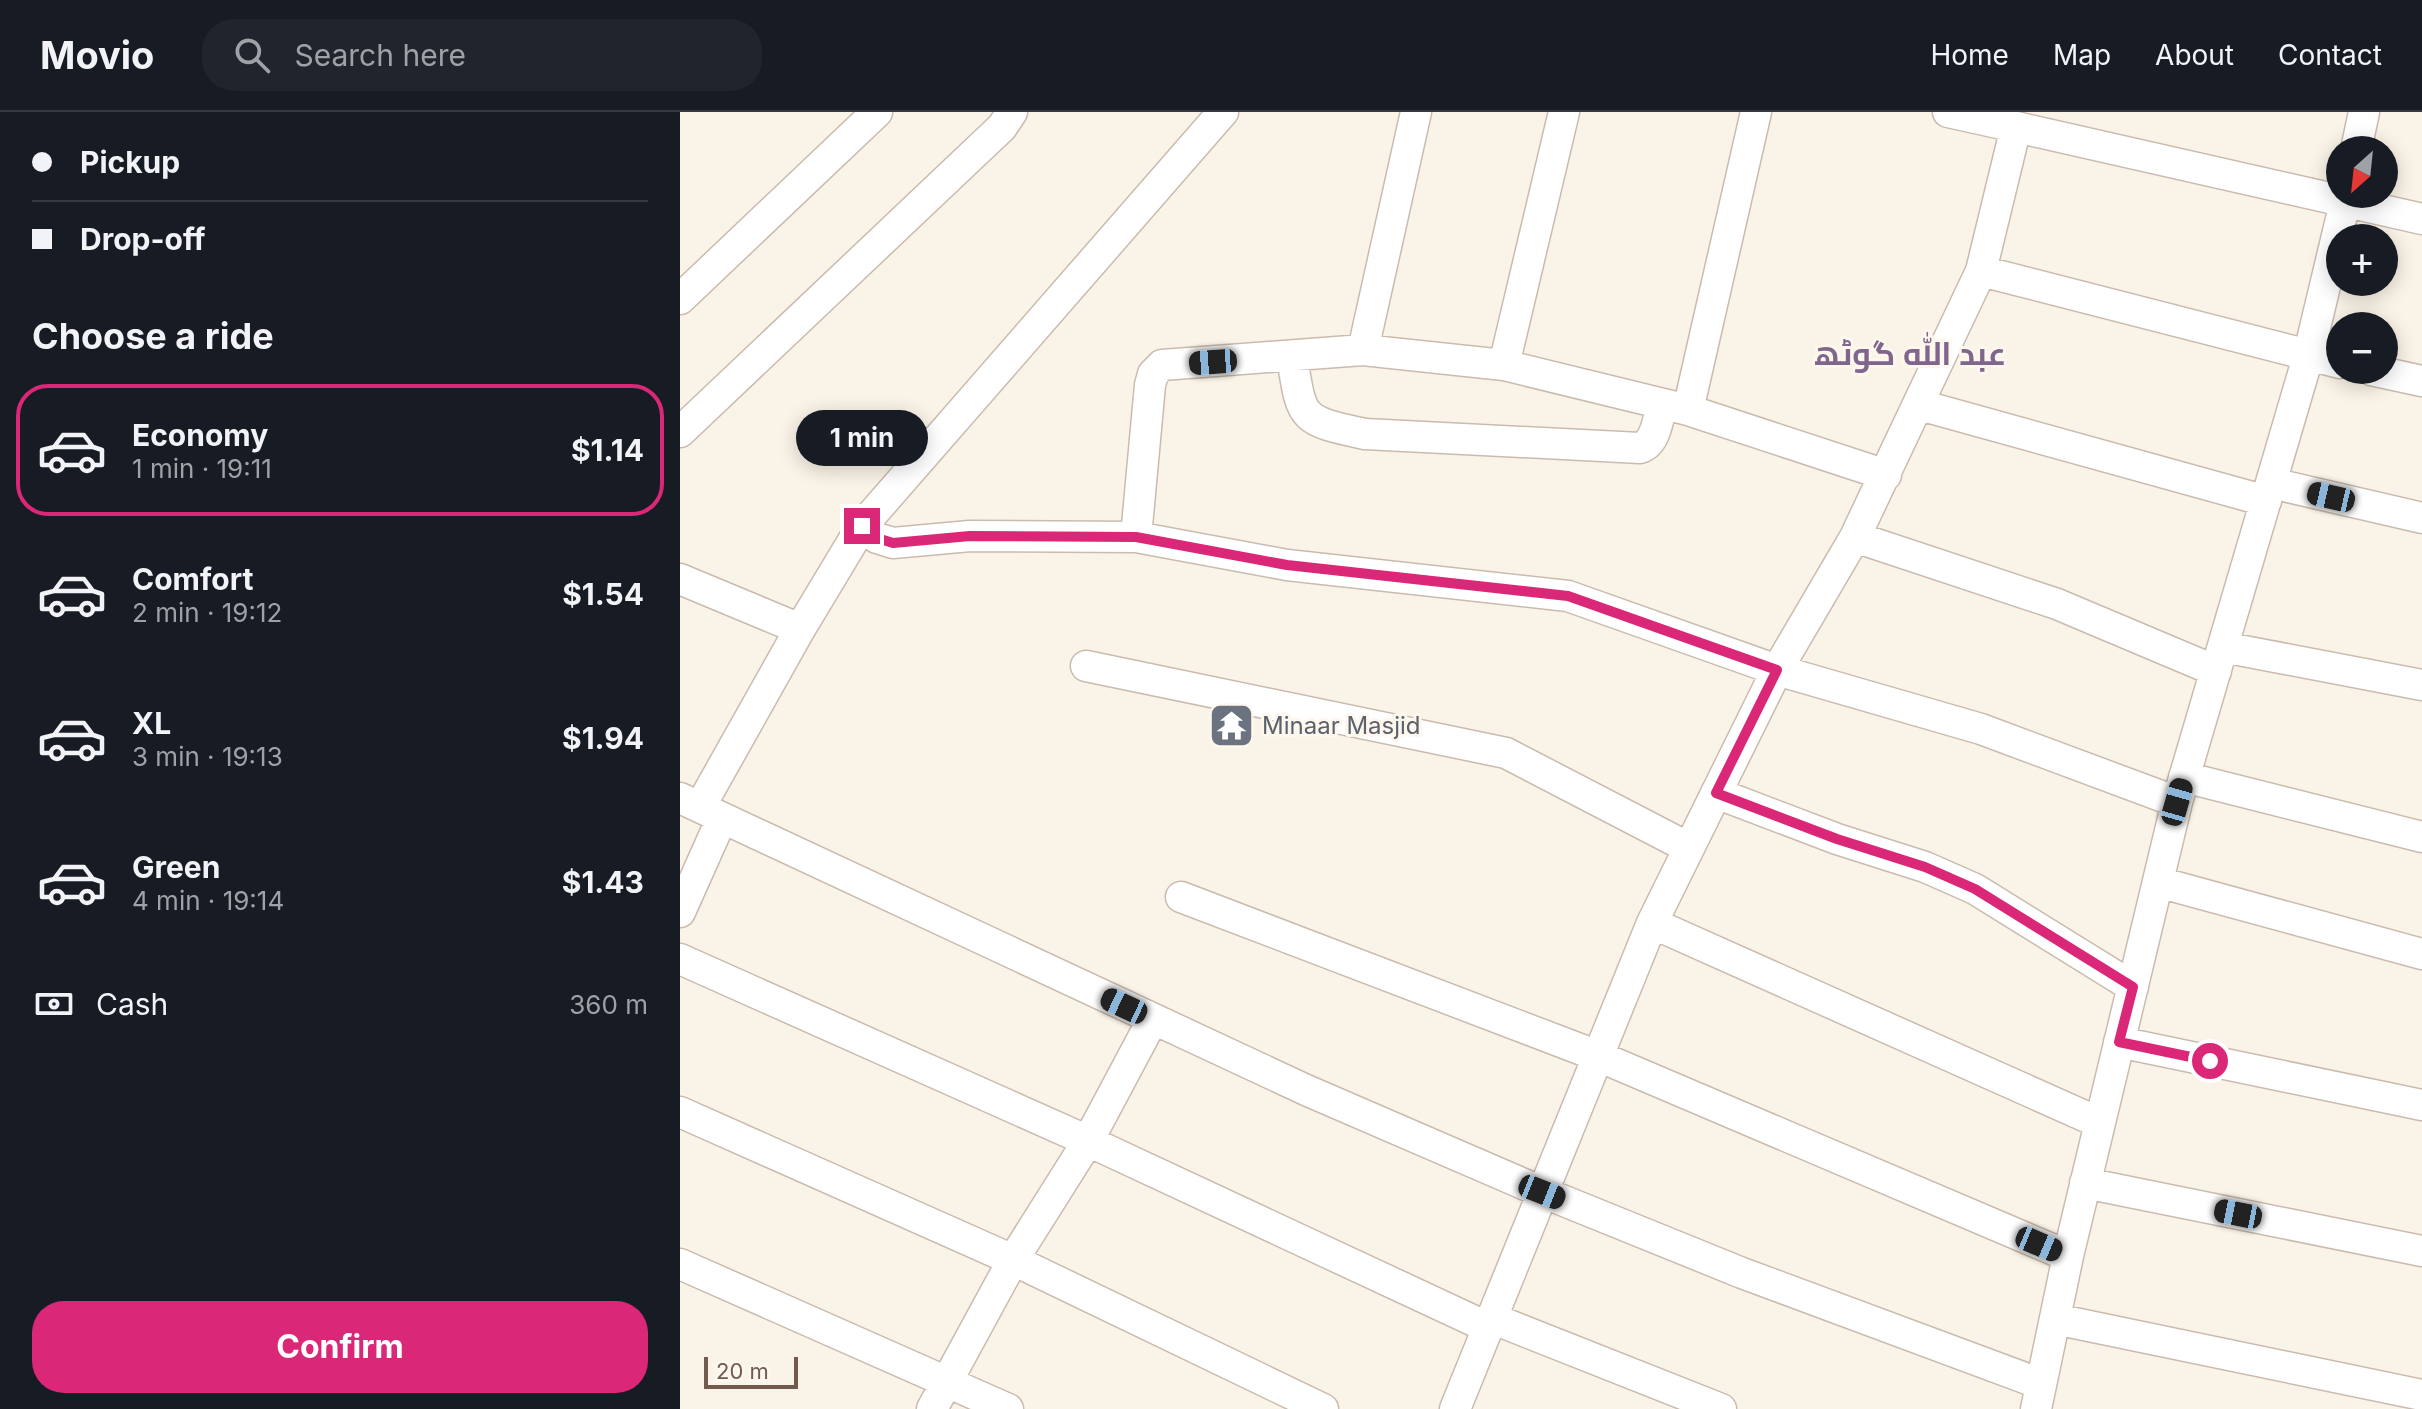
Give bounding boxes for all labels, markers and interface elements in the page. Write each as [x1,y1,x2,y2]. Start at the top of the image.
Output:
search box [202,19,762,91]
text: Movio [40,32,154,78]
icon: search [230,33,274,77]
text: Search here [294,37,466,73]
text: Home [1930,38,2009,72]
text: Map [2053,38,2111,72]
text: About [2155,38,2234,72]
text: Contact [2278,38,2382,72]
north arrow [2326,136,2398,208]
map controls [2326,136,2398,384]
text: Pickup [80,144,180,180]
text: Drop-off [80,221,206,257]
button: + [2326,224,2398,296]
button: − [2326,312,2398,384]
text: Choose a ride [32,314,274,358]
district label: عبد الله گوٹھ [1814,332,2006,373]
car [1188,348,1238,376]
callout: 1 min [796,410,928,466]
icon: car [36,414,108,486]
text: Economy [132,417,268,453]
text: 1 min [830,422,894,453]
text: $1.14 [571,432,644,468]
text: 1 min · 19:11 [132,453,272,484]
car [2305,480,2357,514]
route end [844,508,880,544]
icon: car [36,558,108,630]
text: Comfort [132,561,253,597]
text: $1.54 [562,576,644,612]
text: 2 min · 19:12 [132,597,282,628]
icon: car [36,702,108,774]
temple icon: Minaar Masjid [1207,702,1255,750]
text: XL [132,705,171,741]
place label: Minaar Masjid [1262,711,1421,740]
text: $1.94 [562,720,644,756]
text: 3 min · 19:13 [132,741,283,772]
car [2159,776,2195,828]
icon: car [36,846,108,918]
text: Green [132,849,220,885]
text: $1.43 [562,864,644,900]
text: 4 min · 19:14 [132,885,284,916]
icon: cash [32,982,76,1026]
car [1097,985,1151,1027]
text: Cash [96,986,168,1022]
text: 360 m [569,989,648,1020]
route start [2192,1043,2228,1079]
car [1515,1172,1569,1212]
car [2212,1198,2264,1230]
car [2012,1224,2066,1264]
button: Confirm [32,1301,648,1393]
scale bar [704,1353,798,1389]
text: 20 m [716,1358,769,1384]

